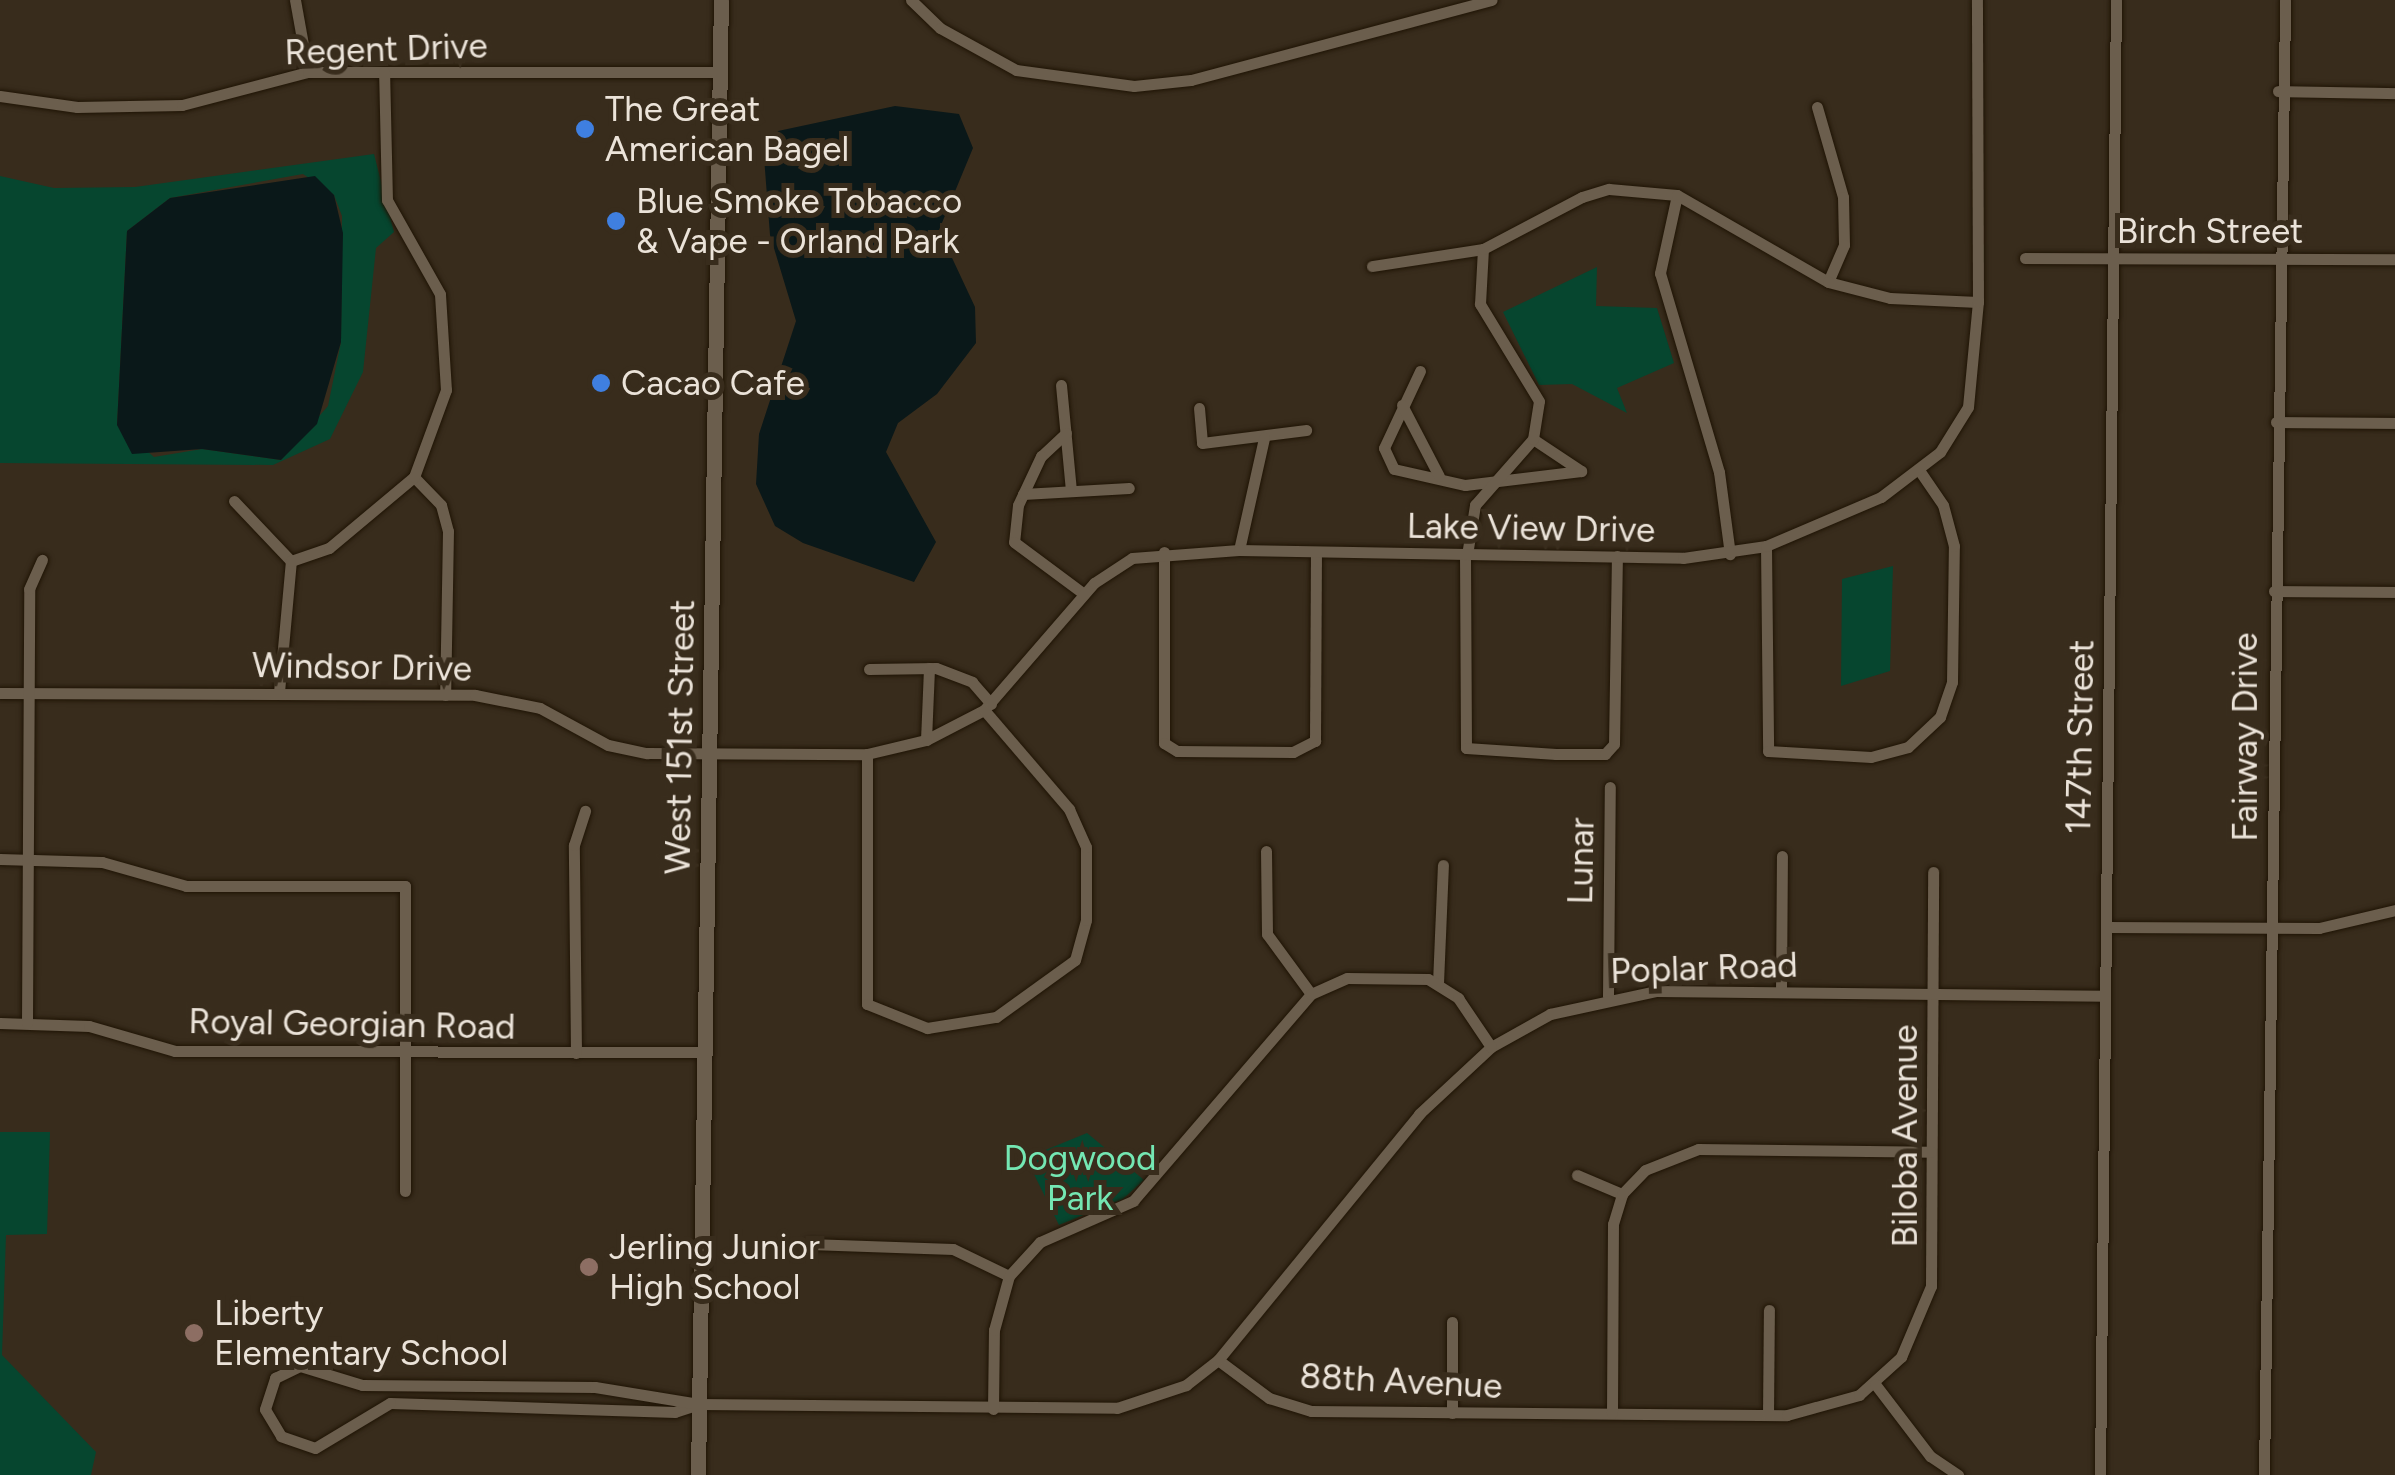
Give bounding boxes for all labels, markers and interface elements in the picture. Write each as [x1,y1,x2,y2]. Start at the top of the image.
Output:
street label: Regent Drive [284,24,488,74]
place label: The Great American Bagel [605,88,849,170]
marker: The Great American Bagel [574,118,596,140]
place label: Blue Smoke Tobacco & Vape - Orland Park [636,180,962,262]
marker: Blue Smoke Tobacco & Vape - Orland Park [605,210,627,232]
street label: Birch Street [2117,210,2303,252]
place label: Cacao Cafe [621,362,805,404]
marker: Cacao Cafe [590,372,612,394]
street label: Lake View Drive [1406,505,1656,551]
street label: West 151st Street [657,599,703,875]
street label: Fairway Drive [2224,632,2266,842]
street label: 147th Street [2057,639,2103,835]
street label: Windsor Drive [252,644,472,690]
street label: Lunar [1559,817,1603,905]
street label: Poplar Road [1610,944,1798,992]
street label: Royal Georgian Road [188,1000,516,1048]
street label: Biloba Avenue [1884,1025,1926,1247]
park label: Dogwood Park [1003,1137,1157,1219]
place label: Jerling Junior High School [609,1226,820,1308]
marker: Jerling Junior High School [578,1256,600,1278]
place label: Liberty Elementary School [214,1292,508,1374]
marker: Liberty Elementary School [183,1322,205,1344]
street label: 88th Avenue [1299,1355,1503,1407]

